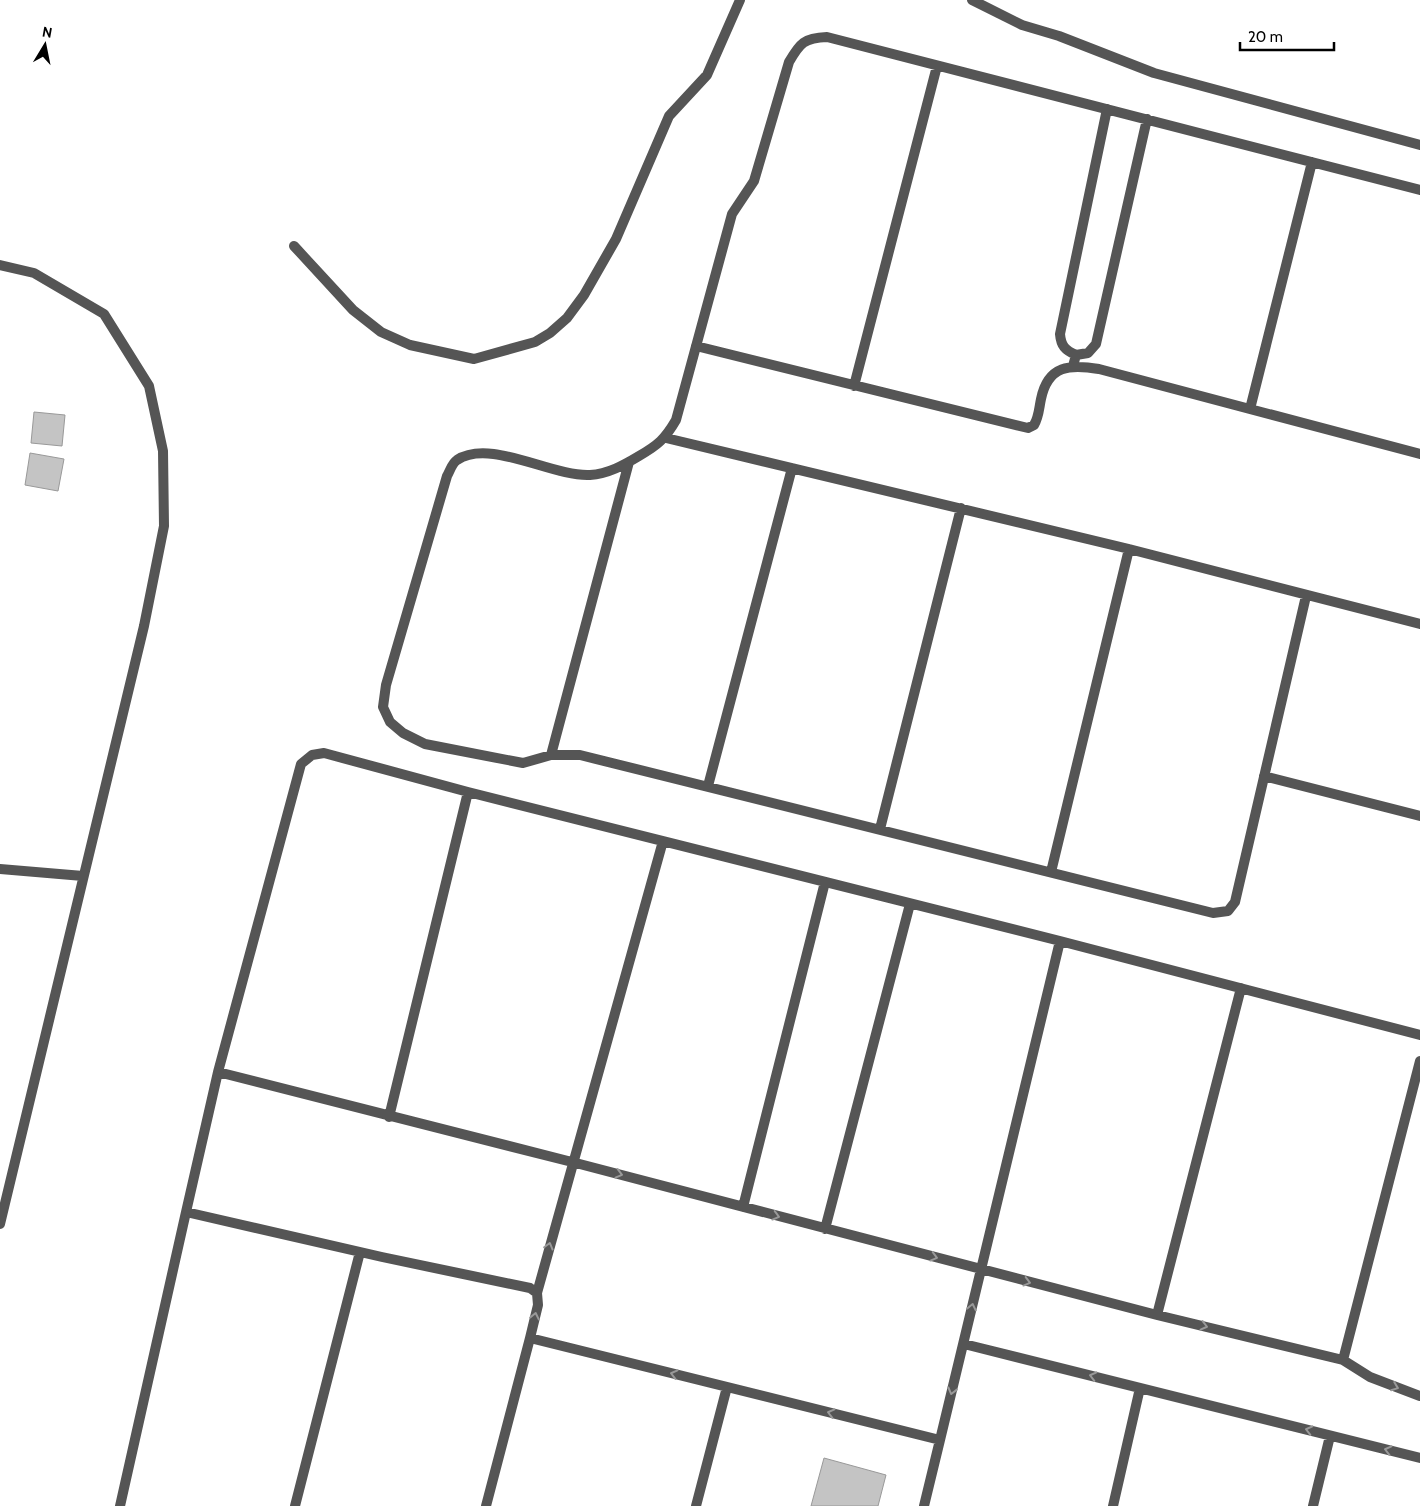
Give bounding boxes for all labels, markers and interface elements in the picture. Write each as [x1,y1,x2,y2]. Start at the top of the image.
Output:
north arrow [20,20,70,70]
scale bar [1240,20,1334,52]
text: N [41,22,54,42]
text: 20 m [1248,28,1283,46]
one-way arrow [615,1169,623,1179]
one-way arrow [772,1210,781,1221]
one-way arrow [544,1243,554,1251]
one-way arrow [929,1251,938,1262]
one-way arrow [1023,1276,1032,1287]
one-way arrow [966,1302,977,1311]
one-way arrow [529,1312,540,1320]
one-way arrow [1200,1320,1209,1331]
one-way arrow [669,1369,678,1380]
one-way arrow [1088,1371,1097,1382]
one-way arrow [1390,1381,1399,1391]
one-way arrow [947,1387,958,1396]
one-way arrow [827,1408,836,1419]
one-way arrow [1305,1426,1313,1436]
one-way arrow [1384,1446,1392,1456]

